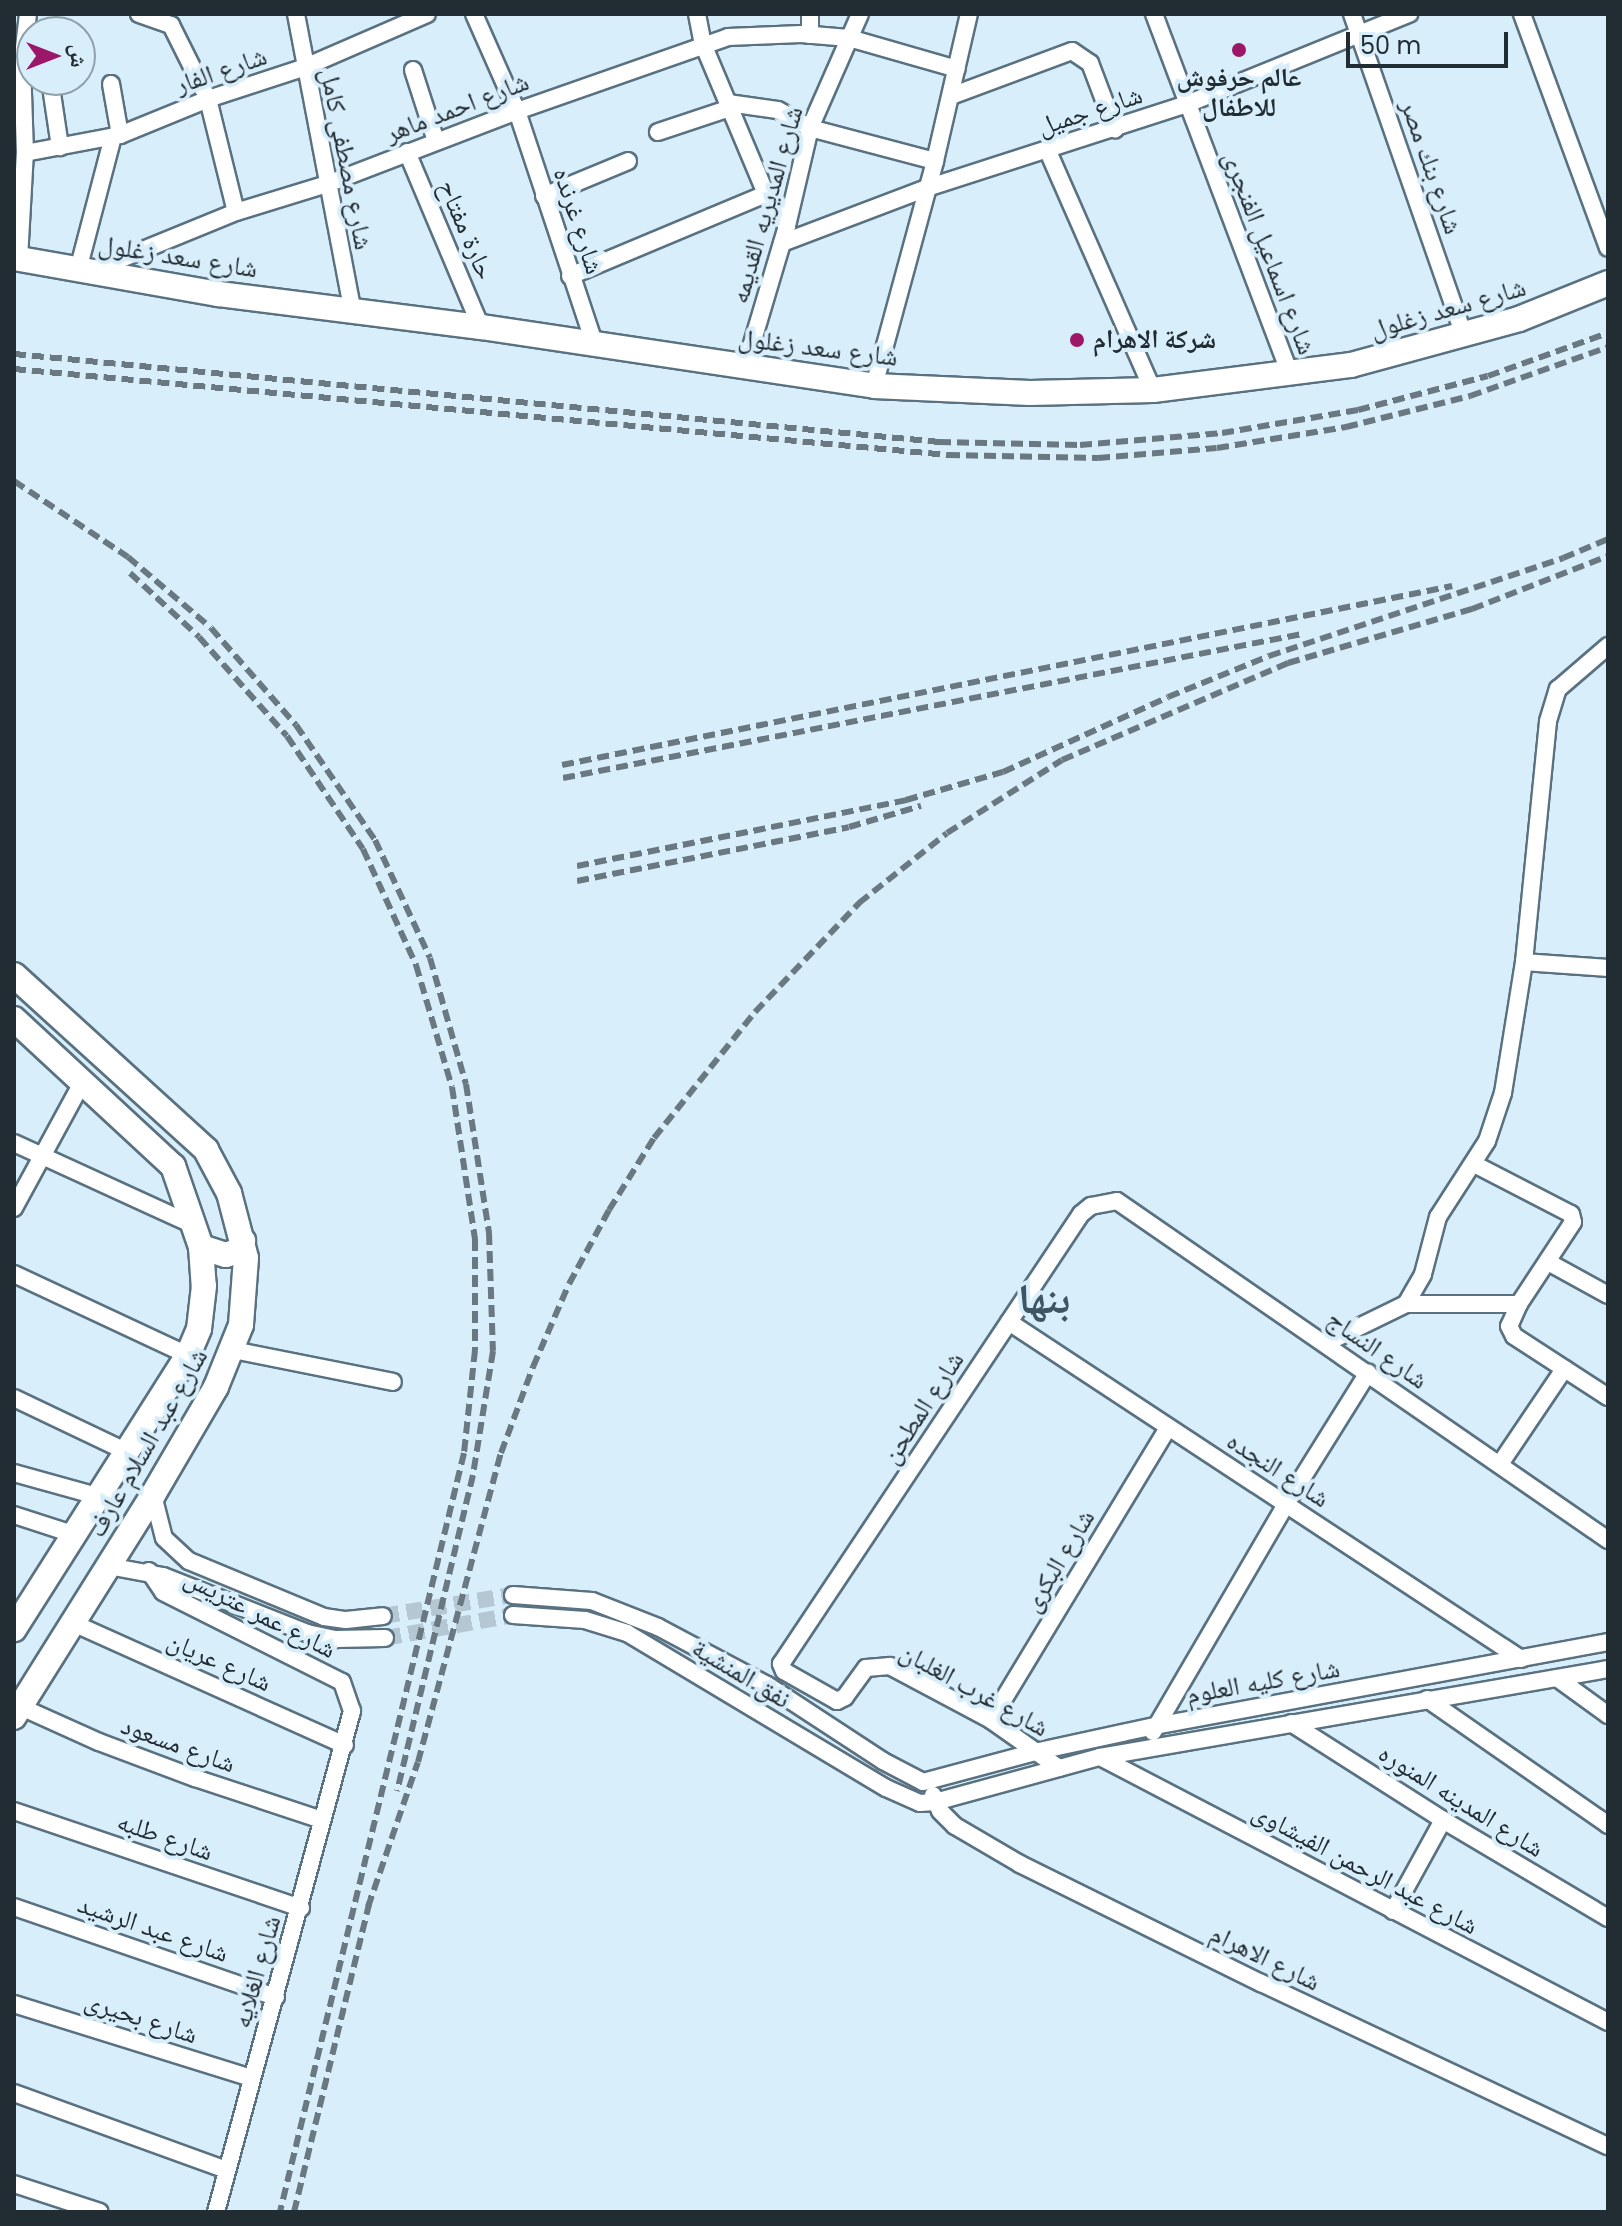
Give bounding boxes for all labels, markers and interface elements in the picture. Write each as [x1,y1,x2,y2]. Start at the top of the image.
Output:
north arrow [16,16,96,96]
scale bar [1350,16,1512,66]
text: 50 m [1360,29,1421,62]
street label: شارع الفار [171,41,271,101]
marker: عالم حرفوش للاطفال [1230,41,1248,59]
text: ش [63,44,94,68]
place label: عالم حرفوش للاطفال [1176,62,1302,124]
street label: شارع مصطفى كامل [313,66,379,252]
street label: شارع احمد ماهر [381,66,533,150]
street label: شارع جميل [1034,79,1146,143]
street label: شارع بنك مصر [1393,96,1469,238]
street label: شارع المديريه القديمه [724,103,810,307]
street label: شارع اسماعيل الفنجرى [1216,147,1322,359]
street label: شارع غرنده [546,164,610,278]
street label: حارة مفتاح [431,176,501,284]
street label: شارع سعد زغلول [96,229,260,285]
street label: شارع سعد زغلول [1366,272,1530,346]
street label: شارع سعد زغلول [736,323,900,373]
place label: شركة الاهرام [1093,324,1216,356]
marker: شركة الاهرام [1068,331,1086,349]
district label: بنها [1018,1274,1070,1324]
street label: شارع النساج [1321,1304,1433,1396]
street label: شارع عبد السلام عارف [81,1343,215,1543]
street label: شارع المطحن [875,1346,971,1470]
street label: شارع النجده [1221,1425,1335,1515]
street label: شارع البكرى [1016,1504,1102,1618]
street label: شارع عمر عتريس [179,1562,341,1666]
street label: شارع عريان [162,1625,276,1699]
street label: نفق المنشية [686,1633,796,1715]
street label: شارع غرب الغلبان [894,1636,1054,1744]
street label: شارع كليه العلوم [1184,1653,1342,1711]
street label: شارع مسعود [117,1710,239,1780]
street label: شارع المدينه المنوره [1373,1738,1549,1864]
street label: شارع عبد الرحمن الفيشاوى [1247,1796,1483,1942]
street label: شارع طلبه [113,1806,217,1868]
street label: شارع عبد الرشيد [74,1889,232,1969]
street label: شارع الغلايه [226,1912,288,2032]
street label: شارع الاهرام [1205,1918,1325,1998]
street label: شارع بحيرى [81,1985,201,2051]

